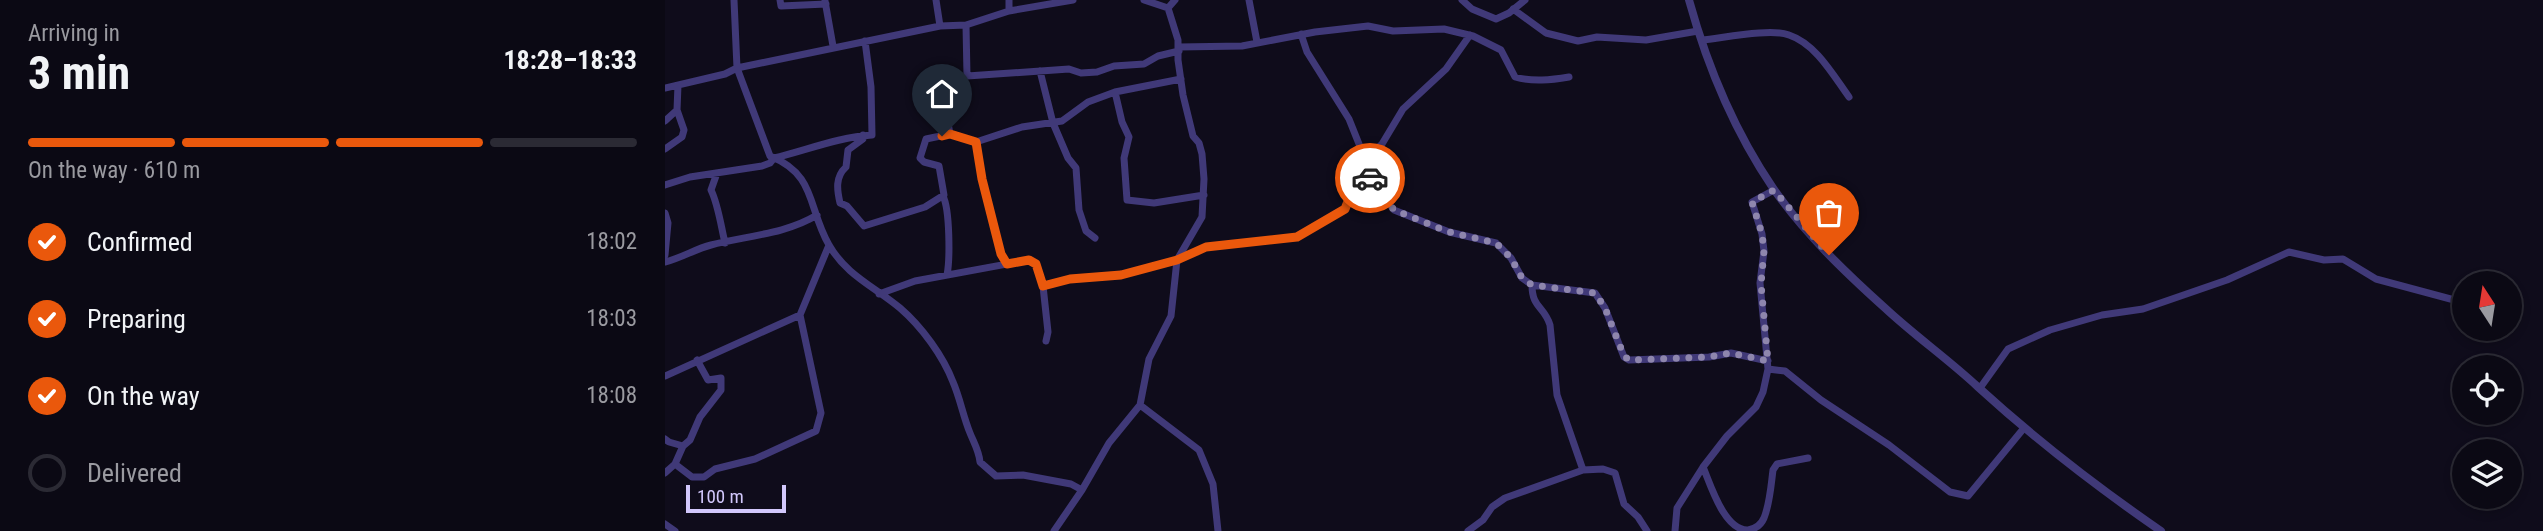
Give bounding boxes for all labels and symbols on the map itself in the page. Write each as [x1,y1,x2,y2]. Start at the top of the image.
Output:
pin [912,64,972,136]
courier [1335,143,1405,213]
pin [1799,183,1859,255]
north arrow [2452,271,2522,341]
scale bar [686,482,786,514]

